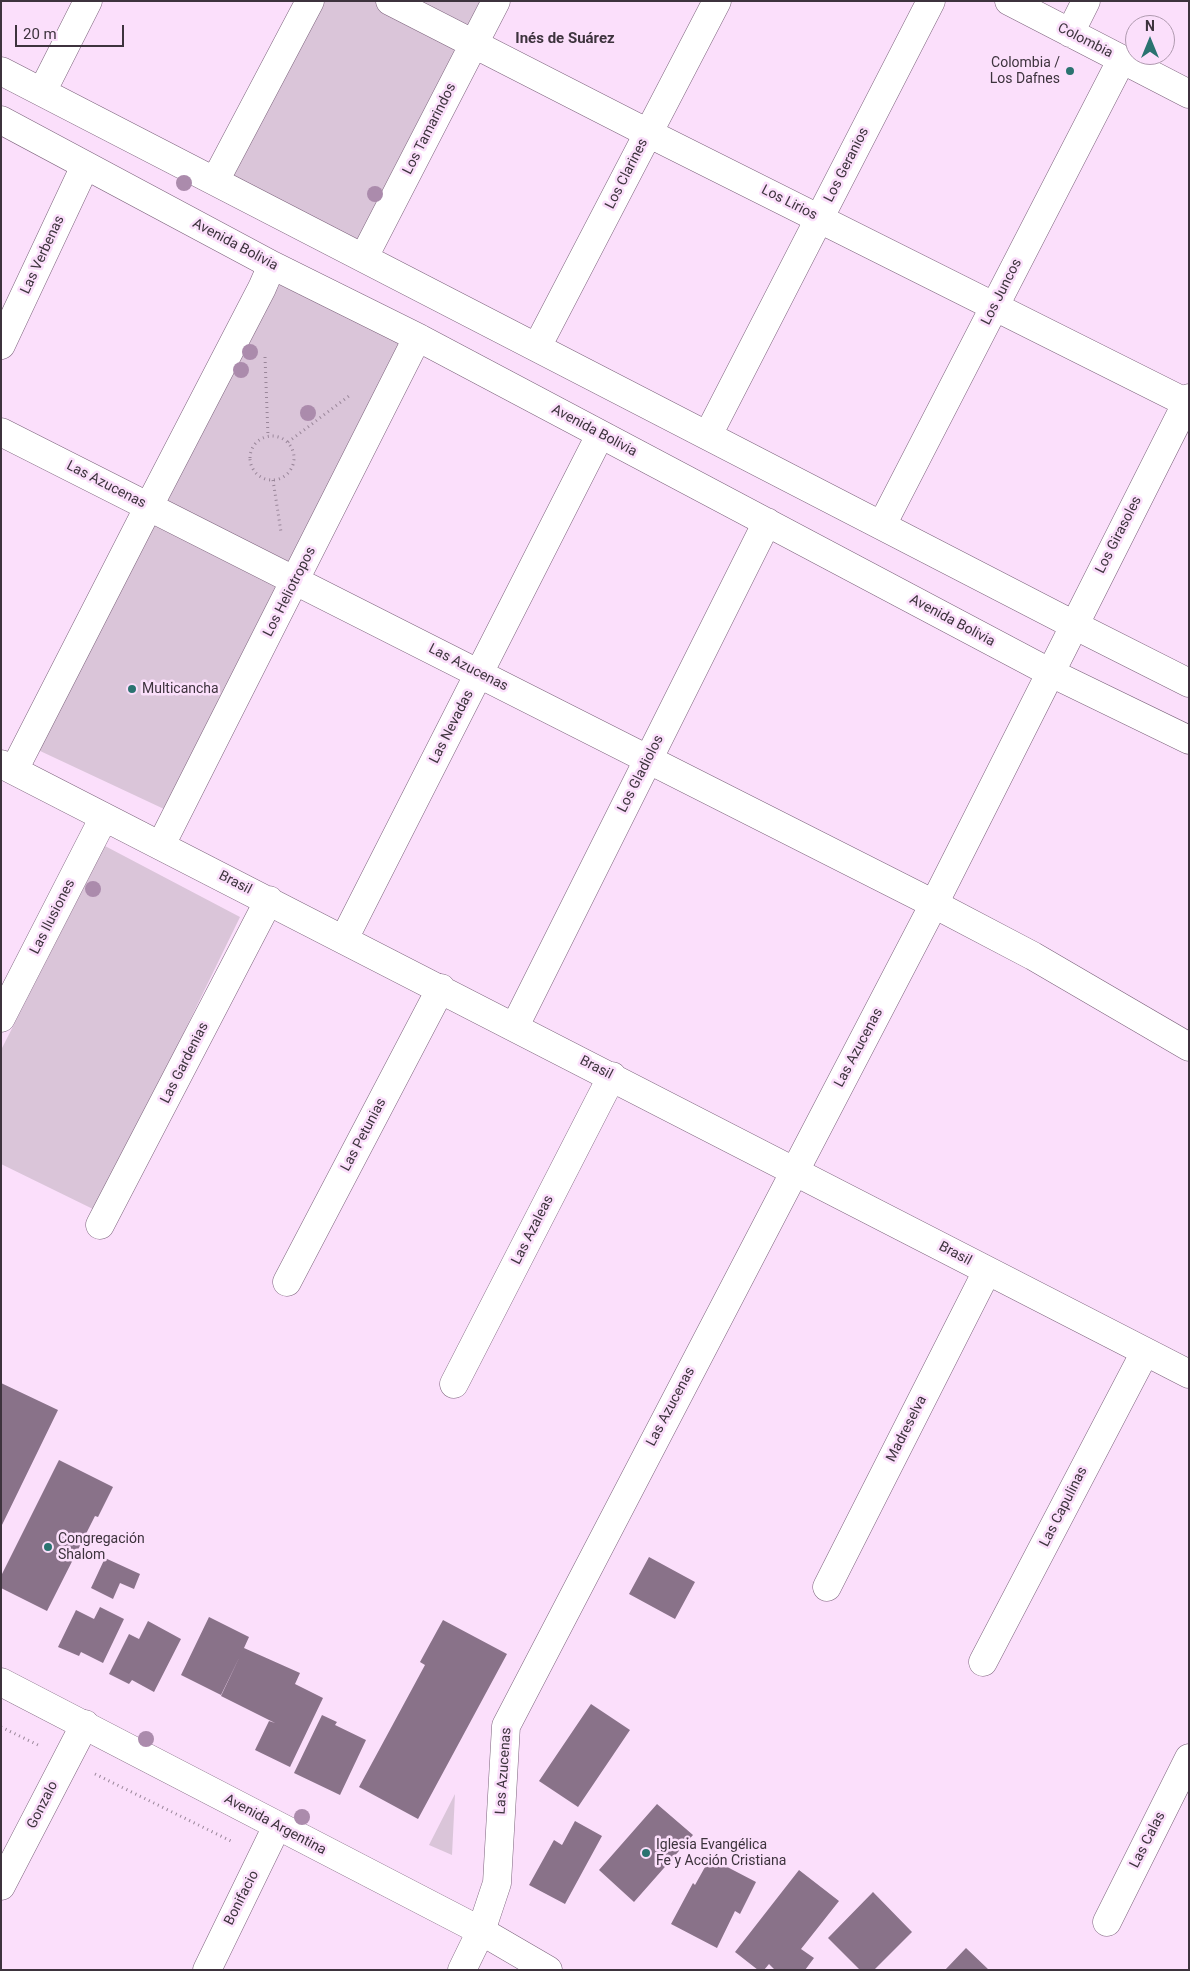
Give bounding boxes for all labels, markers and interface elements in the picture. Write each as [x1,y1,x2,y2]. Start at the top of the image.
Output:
scale bar [18,15,126,47]
north arrow [1125,15,1175,65]
text: N [1145,18,1155,34]
street label: Colombia [1055,20,1115,62]
text: 20 m [23,25,57,43]
district label: Inés de Suárez [515,30,615,48]
place label: Colombia / Los Dafnes [990,55,1060,88]
marker: Colombia / Los Dafnes [1064,65,1076,77]
street label: Los Tamarindos [400,81,460,177]
street label: Los Geranios [821,125,873,205]
street label: Los Clarines [602,136,652,212]
street label: Los Lirios [758,182,820,224]
street label: Las Verbenas [18,213,68,297]
street label: Avenida Bolivia [189,215,281,275]
street label: Los Juncos [978,256,1026,328]
street label: Avenida Bolivia [548,401,640,461]
street label: Las Azucenas [63,458,149,512]
street label: Los Girasoles [1092,494,1146,576]
street label: Los Heliotropos [260,544,320,640]
street label: Avenida Bolivia [906,591,998,651]
street label: Las Azucenas [425,641,511,695]
place label: Multicancha [142,681,219,697]
marker: Multicancha [126,683,138,695]
street label: Las Nevadas [426,687,478,767]
street label: Los Gladiolos [614,732,668,816]
street label: Brasil [216,868,254,898]
street label: Las Ilusiones [27,877,79,957]
street label: Las Azucenas [831,1006,887,1090]
street label: Las Gardenias [157,1020,213,1106]
street label: Brasil [577,1053,615,1083]
street label: Las Petunias [338,1096,390,1174]
street label: Las Azaleas [508,1193,558,1267]
street label: Brasil [936,1238,974,1270]
street label: Las Azucenas [643,1365,699,1449]
street label: Madreselva [883,1393,931,1465]
street label: Las Capulinas [1037,1464,1091,1550]
place label: Congregación Shalom [58,1531,145,1564]
marker: Congregación Shalom [42,1541,54,1553]
street label: Las Azucenas [493,1727,515,1815]
street label: Gonzalo [24,1778,62,1832]
street label: Avenida Argentina [221,1791,329,1859]
street label: Las Calas [1127,1809,1169,1871]
place label: Iglesia Evangélica Fe y Acción Cristiana [656,1837,786,1870]
marker: Iglesia Evangélica Fe y Acción Cristiana [640,1847,652,1859]
street label: Bonifacio [221,1868,263,1928]

